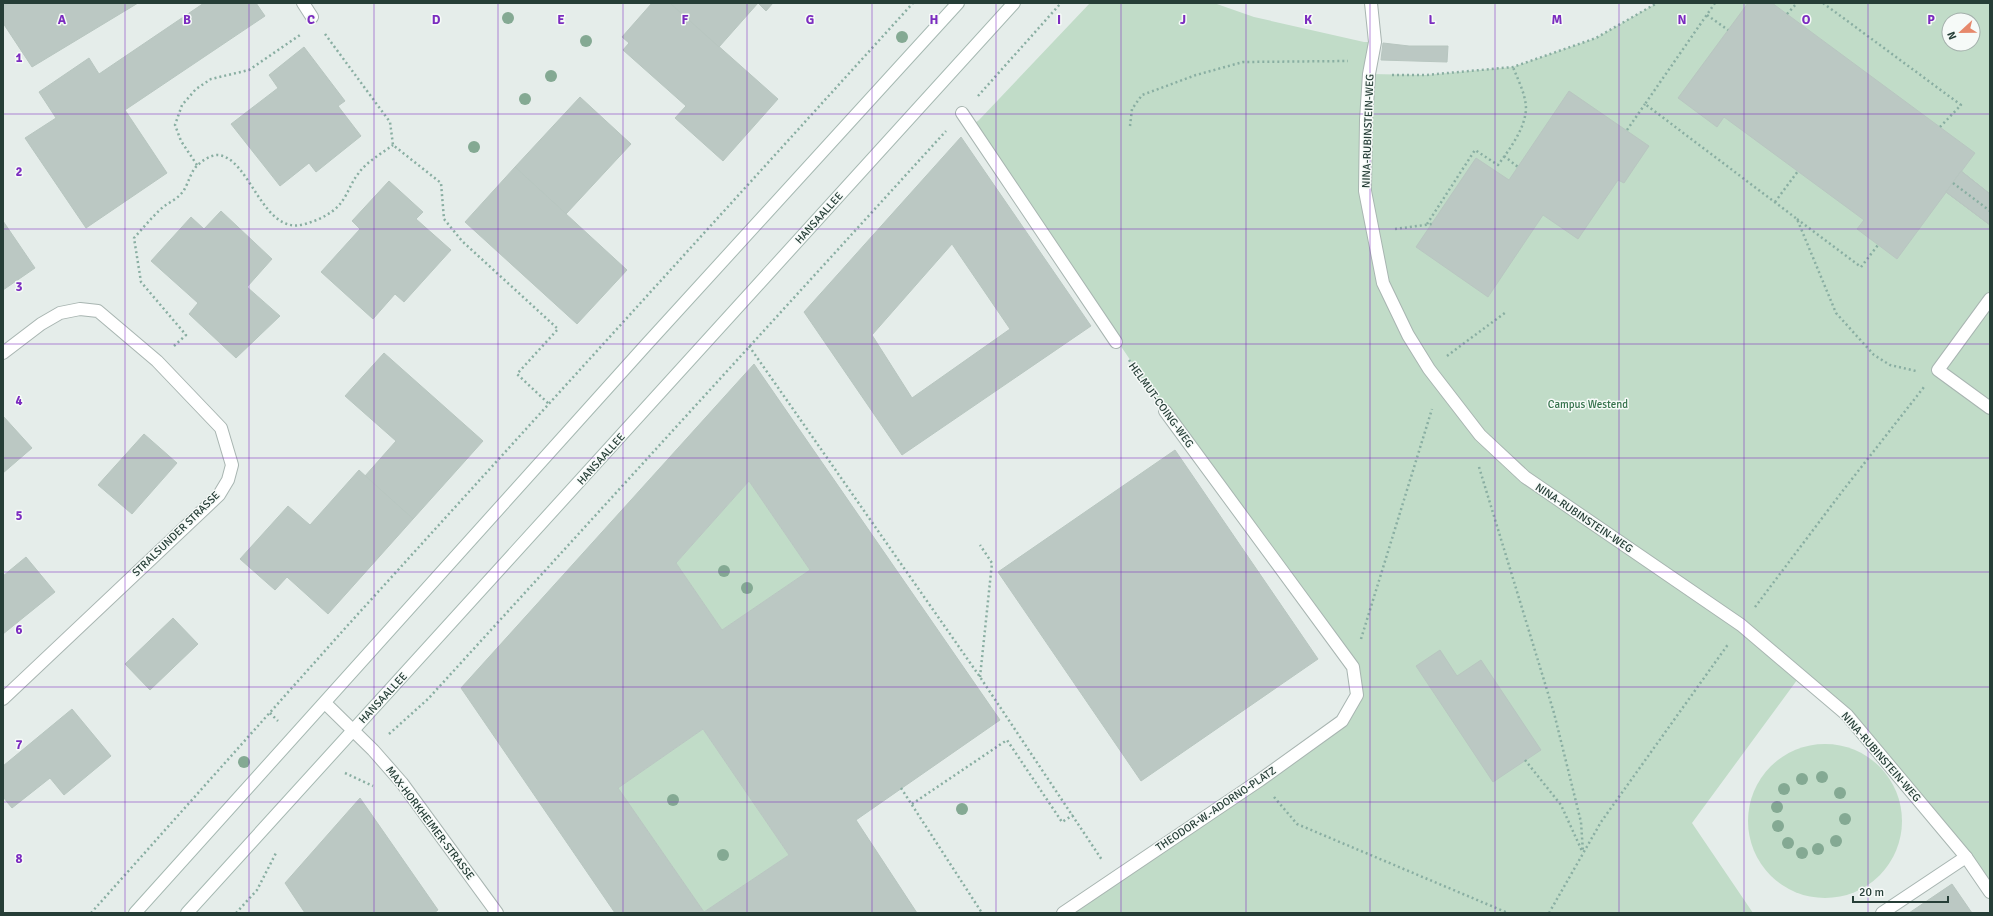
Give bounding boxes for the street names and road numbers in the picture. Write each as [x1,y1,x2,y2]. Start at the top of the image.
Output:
street label: NINA-RUBINSTEIN-WEG [1360,74,1376,188]
street label: HANSAALLEE [792,190,846,246]
street label: HELMUT-COING-WEG [1126,360,1196,450]
street label: HANSAALLEE [574,431,628,487]
street label: NINA-RUBINSTEIN-WEG [1533,481,1635,555]
street label: STRALSUNDER STRASSE [130,489,222,579]
street label: HANSAALLEE [356,670,410,726]
street label: NINA-RUBINSTEIN-WEG [1839,710,1923,804]
street label: MAX-HORKHEIMER-STRASSE [383,764,477,882]
street label: THEODOR-W.-ADORNO-PLATZ [1153,764,1279,854]

